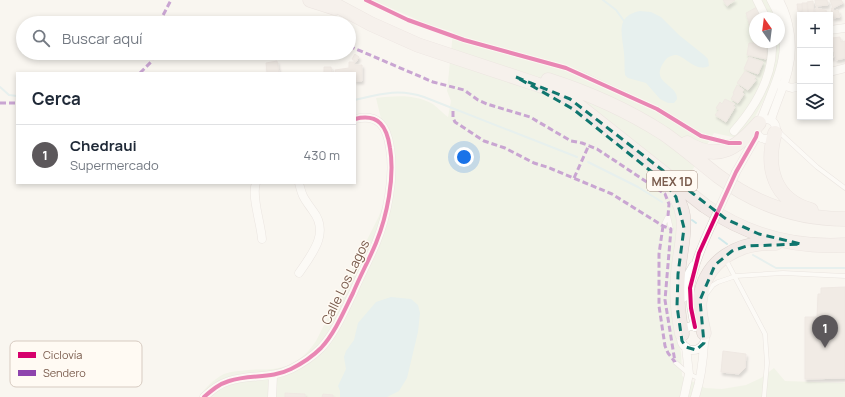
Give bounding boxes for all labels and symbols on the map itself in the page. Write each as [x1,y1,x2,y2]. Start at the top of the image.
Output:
north arrow [749,12,785,48]
your location [454,147,474,167]
road number: MEX 1D [647,171,697,191]
street label: Calle Los Lagos [317,236,373,328]
pin: 1 [812,315,838,348]
legend [10,341,142,387]
text: Ciclovía [43,347,83,362]
text: Sendero [43,365,86,380]

